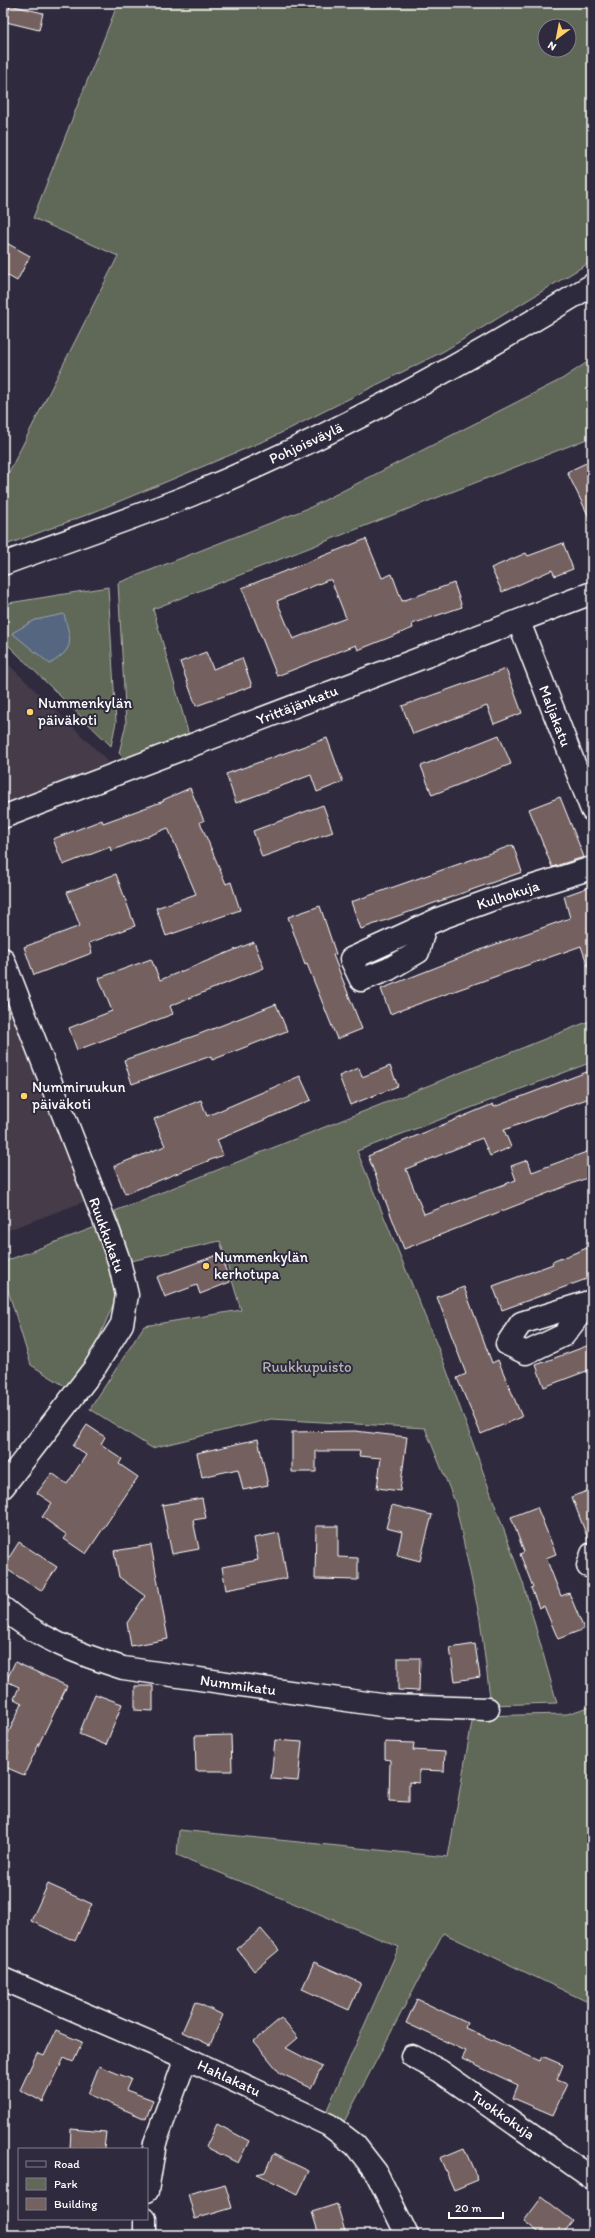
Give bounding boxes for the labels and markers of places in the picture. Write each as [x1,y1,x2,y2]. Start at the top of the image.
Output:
place label: Nummenkylän päiväkoti [38,694,133,729]
marker: Nummenkylän päiväkoti [25,707,35,717]
place label: Nummiruukun päiväkoti [32,1078,125,1113]
marker: Nummiruukun päiväkoti [19,1091,29,1101]
place label: Nummenkylän kerhotupa [214,1248,309,1283]
marker: Nummenkylän kerhotupa [201,1261,211,1271]

